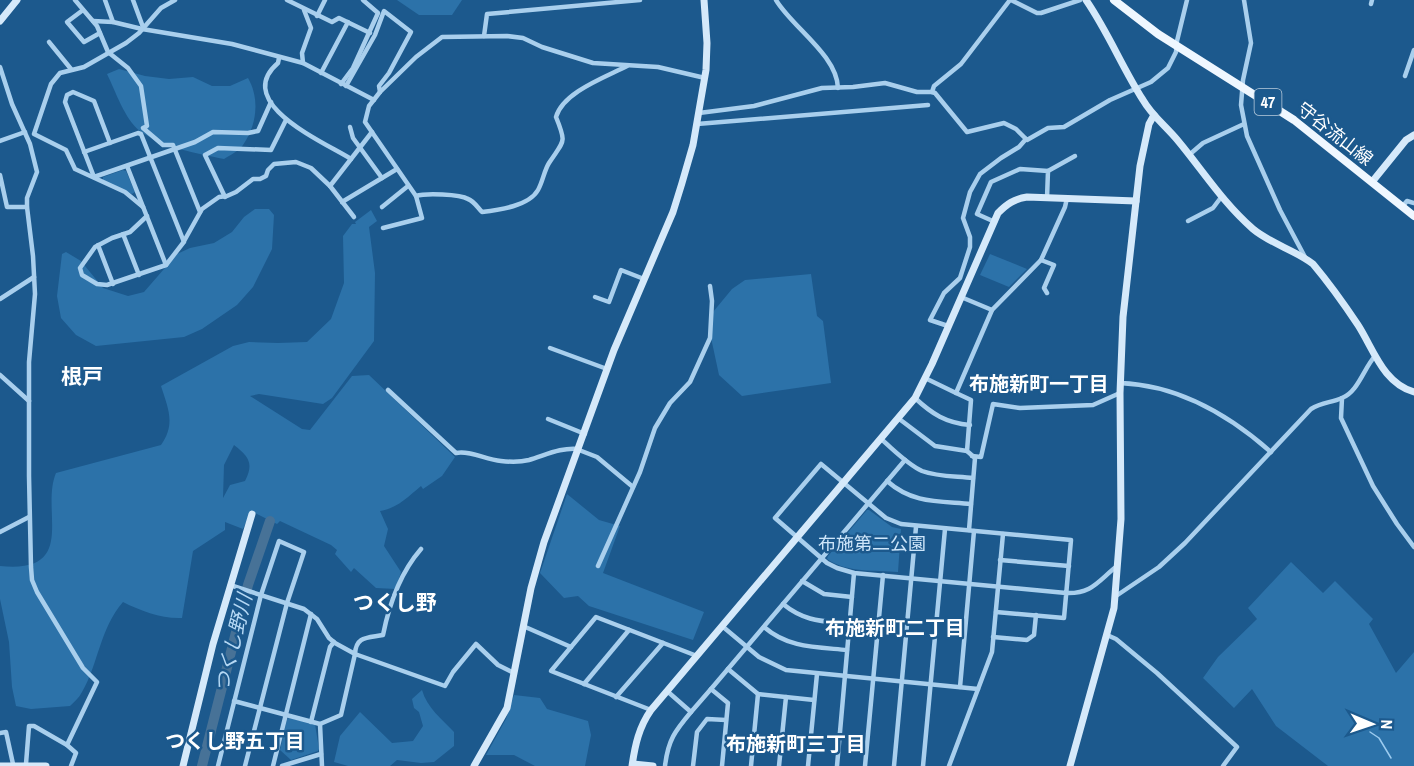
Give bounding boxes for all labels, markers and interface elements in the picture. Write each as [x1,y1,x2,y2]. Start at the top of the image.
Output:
road number: 47 [1254,89,1282,115]
street label: 守谷流山線 [1292,96,1378,171]
district label: 根戸 [61,362,103,391]
district label: 布施新町一丁目 [969,370,1109,397]
park label: 布施第二公園 [818,531,926,556]
district label: つくし野 [353,588,437,617]
water label: つくし野川 [207,589,258,695]
district label: 布施新町二丁目 [825,614,965,641]
north arrow [1342,694,1402,754]
text: N [1376,719,1398,730]
district label: つくし野五丁目 [165,727,305,754]
district label: 布施新町三丁目 [726,730,866,757]

